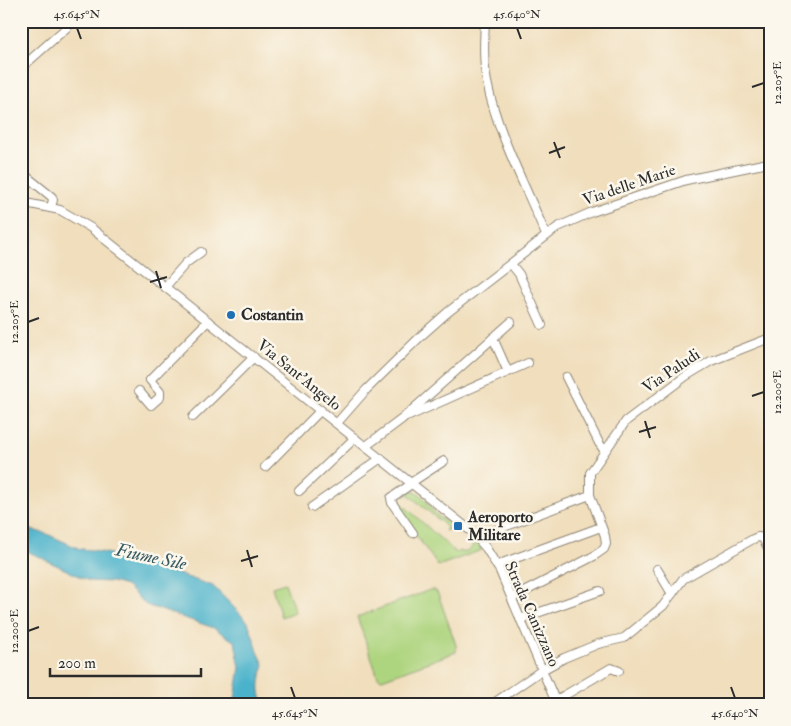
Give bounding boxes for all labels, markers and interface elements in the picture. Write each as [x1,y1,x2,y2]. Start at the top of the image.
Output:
text: 45.645°N [54,7,101,22]
text: 45.640°N [493,7,541,22]
text: 12.205°E [770,61,785,105]
street label: Via delle Marie [580,160,678,210]
text: 12.205°E [7,300,22,344]
place label: Costantin [241,305,304,325]
marker: Costantin [225,309,237,321]
street label: Via Sant'Angelo [253,335,345,415]
street label: Via Paludi [638,344,704,398]
text: 12.200°E [770,370,785,414]
place label: Aeroporto Militare [467,507,533,545]
marker: Aeroporto Militare [452,520,464,532]
water label: Fiume Sile [113,538,189,576]
street label: Strada Canizzano [500,558,564,670]
text: 12.200°E [7,609,22,653]
scale bar [50,646,201,678]
text: 200 m [58,654,96,673]
text: 45.645°N [272,706,319,721]
text: 45.640°N [711,706,759,721]

